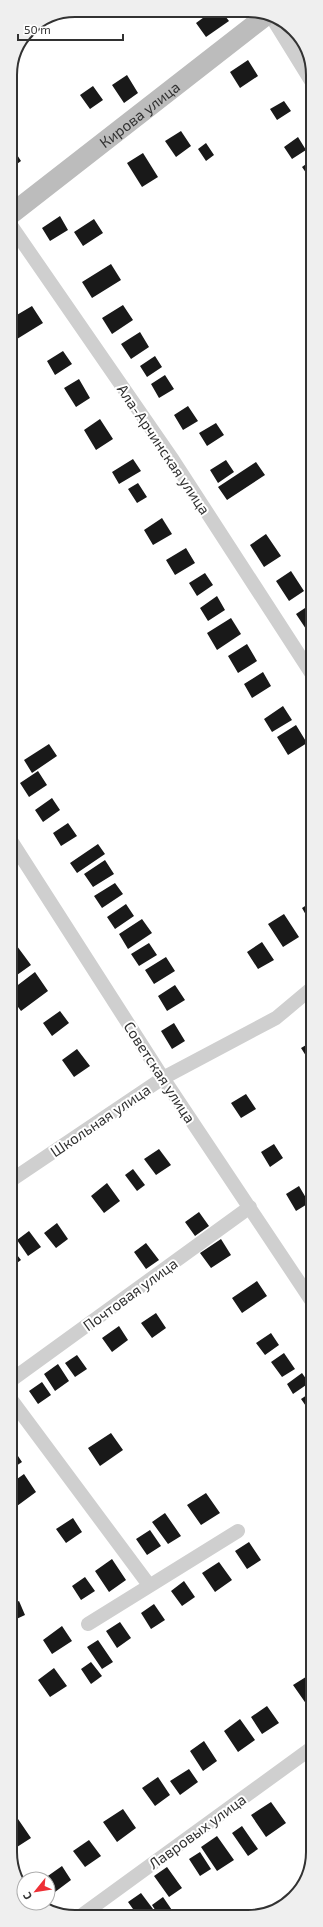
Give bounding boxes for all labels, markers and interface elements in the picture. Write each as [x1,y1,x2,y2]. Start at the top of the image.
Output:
scale bar [18,16,123,42]
text: 50 m [24,22,51,36]
street label: Кирова улица [96,77,183,151]
street label: Ала-Арчинская улица [113,380,214,518]
street label: Советская улица [120,1018,200,1127]
street label: Школьная улица [46,1080,154,1161]
street label: Почтовая улица [79,1254,181,1335]
street label: Лавровых улица [145,1790,250,1873]
north arrow [16,1871,56,1911]
text: С [19,1890,34,1902]

